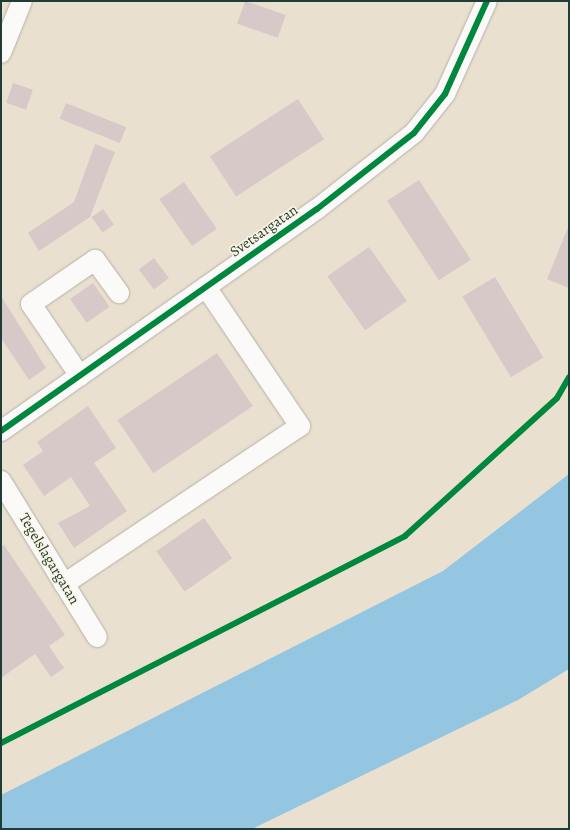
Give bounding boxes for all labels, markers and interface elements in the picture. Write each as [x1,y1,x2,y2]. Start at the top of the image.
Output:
street label: Svetsargatan [226,201,302,261]
street label: Tegelslagargatan [15,510,83,608]

